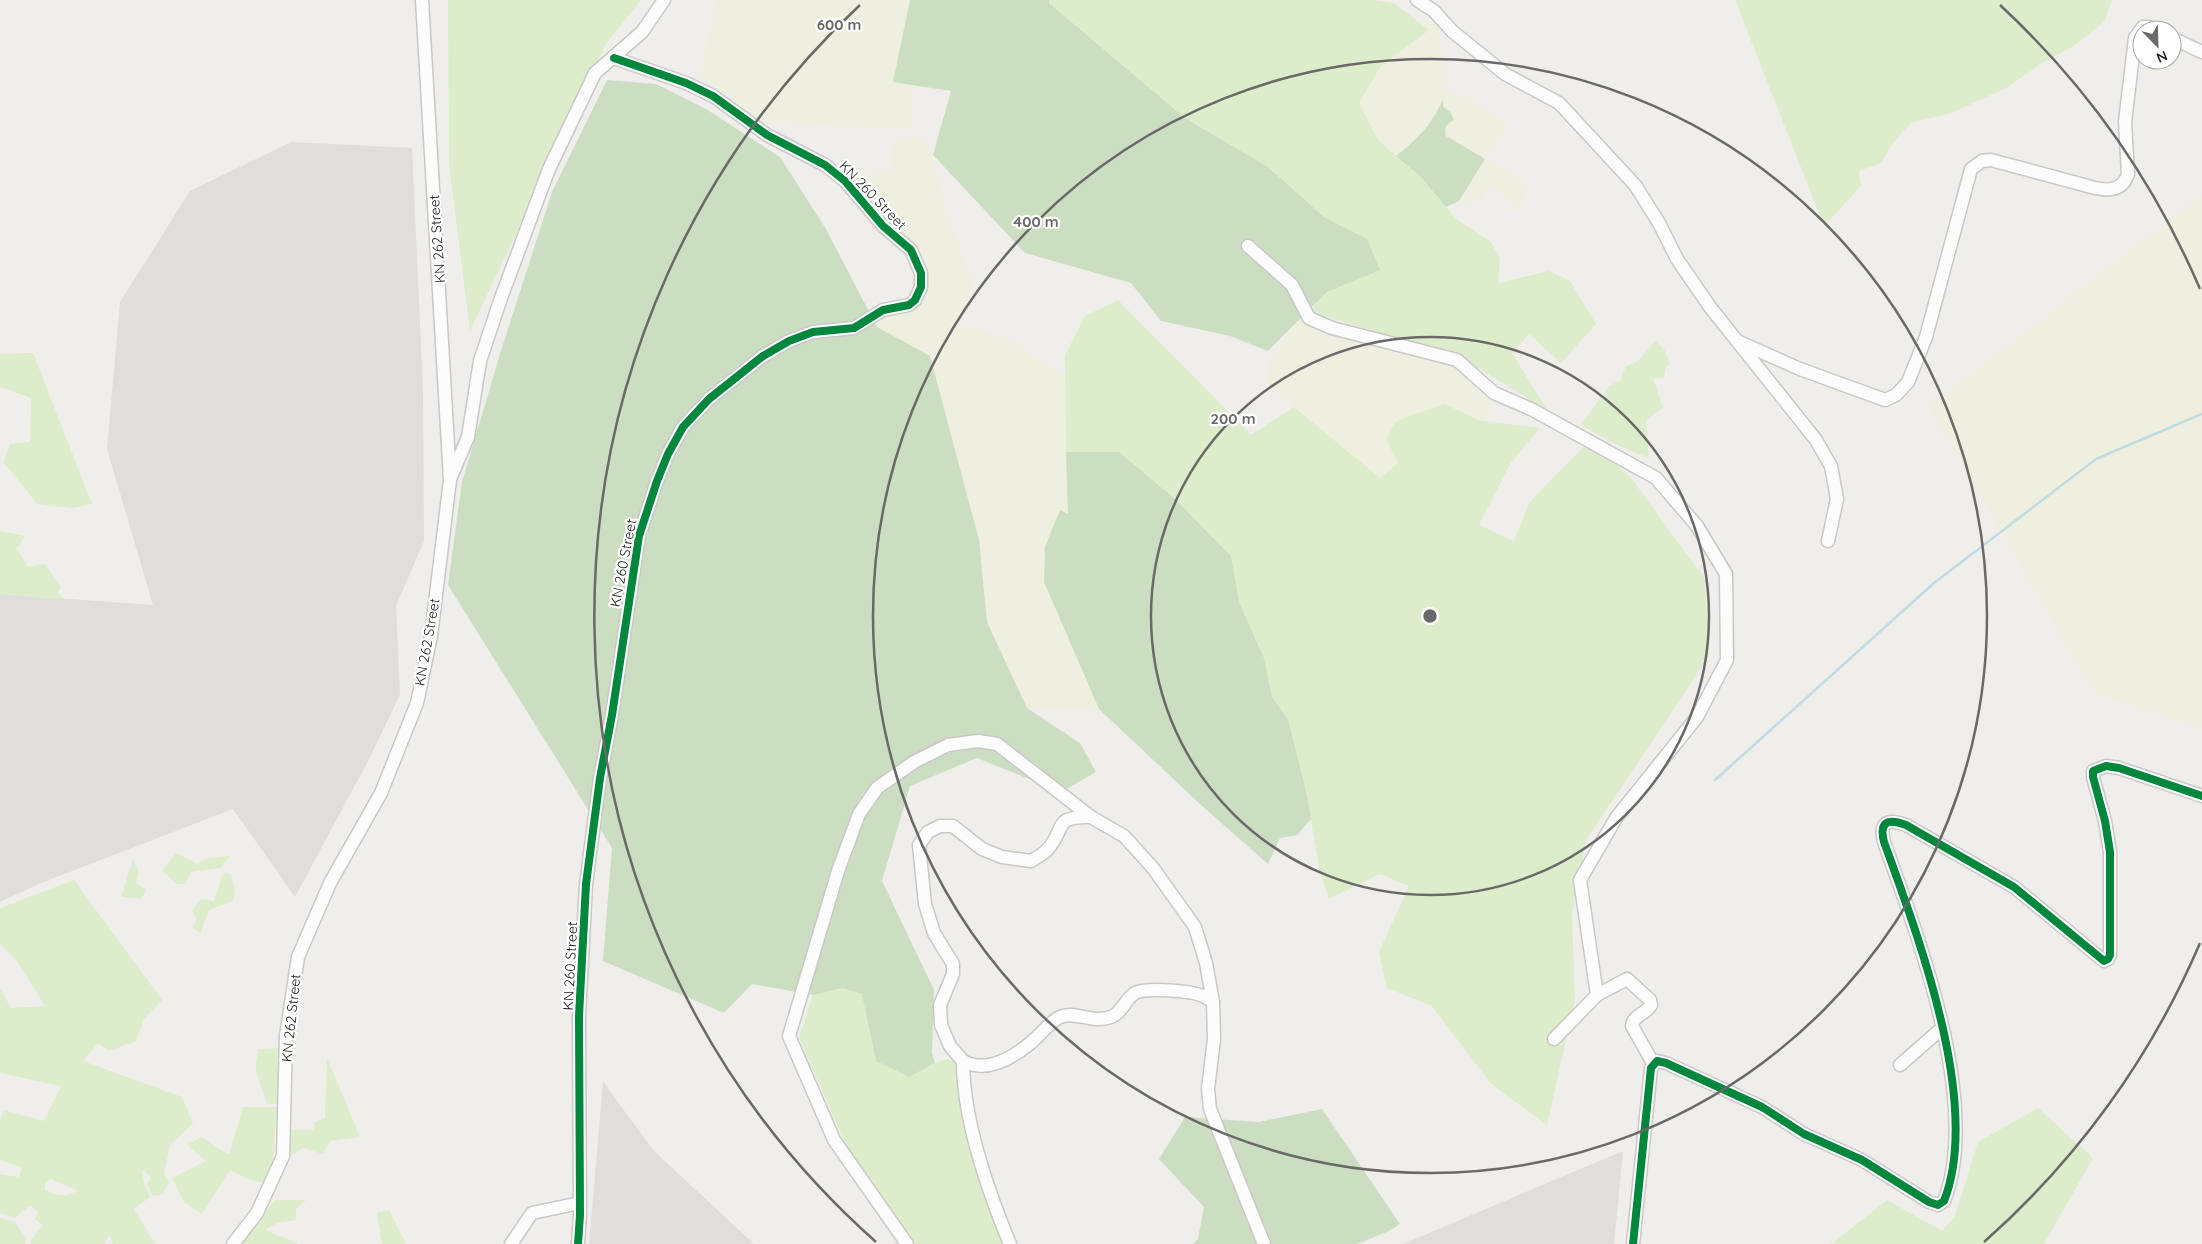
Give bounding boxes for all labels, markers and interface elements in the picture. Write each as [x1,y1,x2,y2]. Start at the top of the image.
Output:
text: 600 m [817,15,861,34]
north arrow [2132,20,2182,70]
text: N [2154,47,2170,67]
street label: KN 260 Street [836,157,911,234]
street label: KN 262 Street [425,194,449,284]
text: 400 m [1013,212,1059,231]
text: 200 m [1211,409,1256,428]
street label: KN 260 Street [606,517,640,608]
street label: KN 262 Street [410,597,444,687]
centre of rings [1421,607,1439,625]
street label: KN 260 Street [559,921,581,1011]
street label: KN 262 Street [277,973,305,1063]

